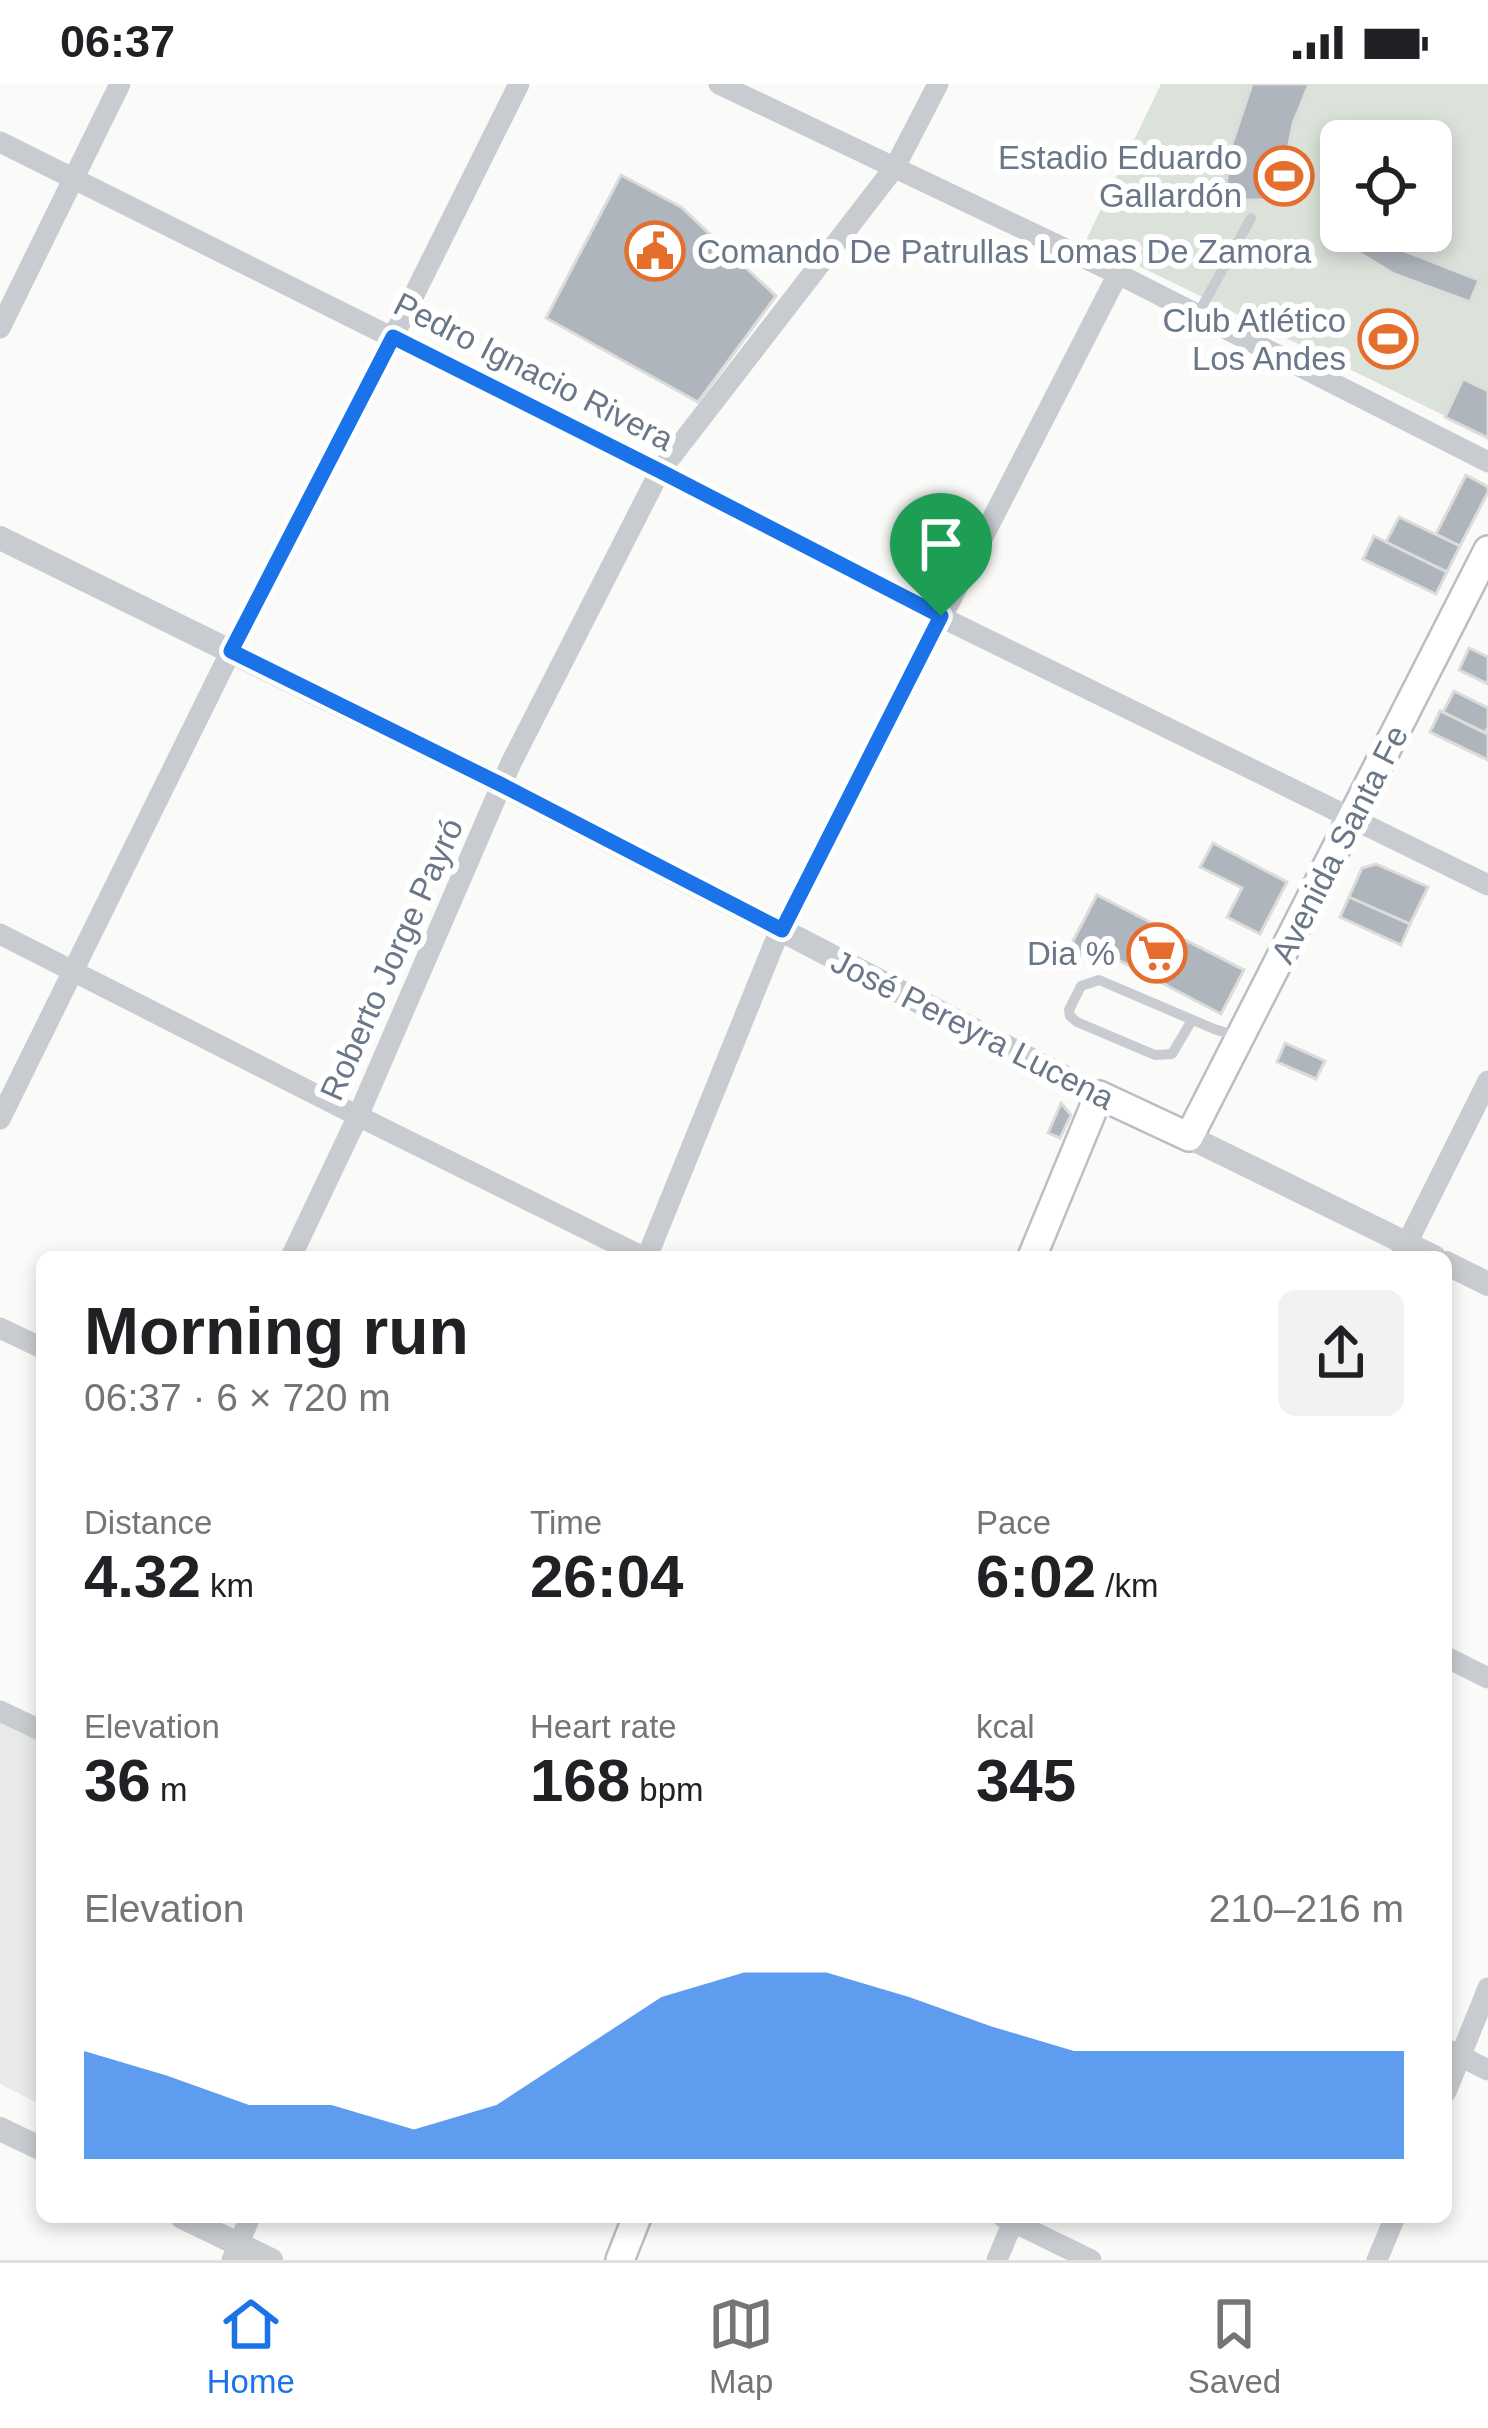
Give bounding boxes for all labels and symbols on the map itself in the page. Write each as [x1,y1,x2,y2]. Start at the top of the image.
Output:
place label: Estadio Eduardo Gallardón [998,139,1242,214]
sports icon: Estadio Eduardo Gallardón [1253,145,1315,207]
public building icon: Comando De Patrullas Lomas De Zamora [624,220,686,282]
place label: Comando De Patrullas Lomas De Zamora [697,233,1312,270]
street label: Pedro Ignacio Rivera [388,285,680,458]
place label: Club Atlético Los Andes [1163,302,1346,377]
sports icon: Club Atlético Los Andes [1357,308,1419,370]
pin [890,493,992,616]
street label: Avenida Santa Fe [1264,719,1415,969]
street label: Roberto Jorge Payró [313,813,470,1106]
supermarket icon: Dia % [1126,922,1188,984]
place label: Dia % [1027,935,1115,972]
street label: José Pereyra Lucena [825,942,1121,1117]

